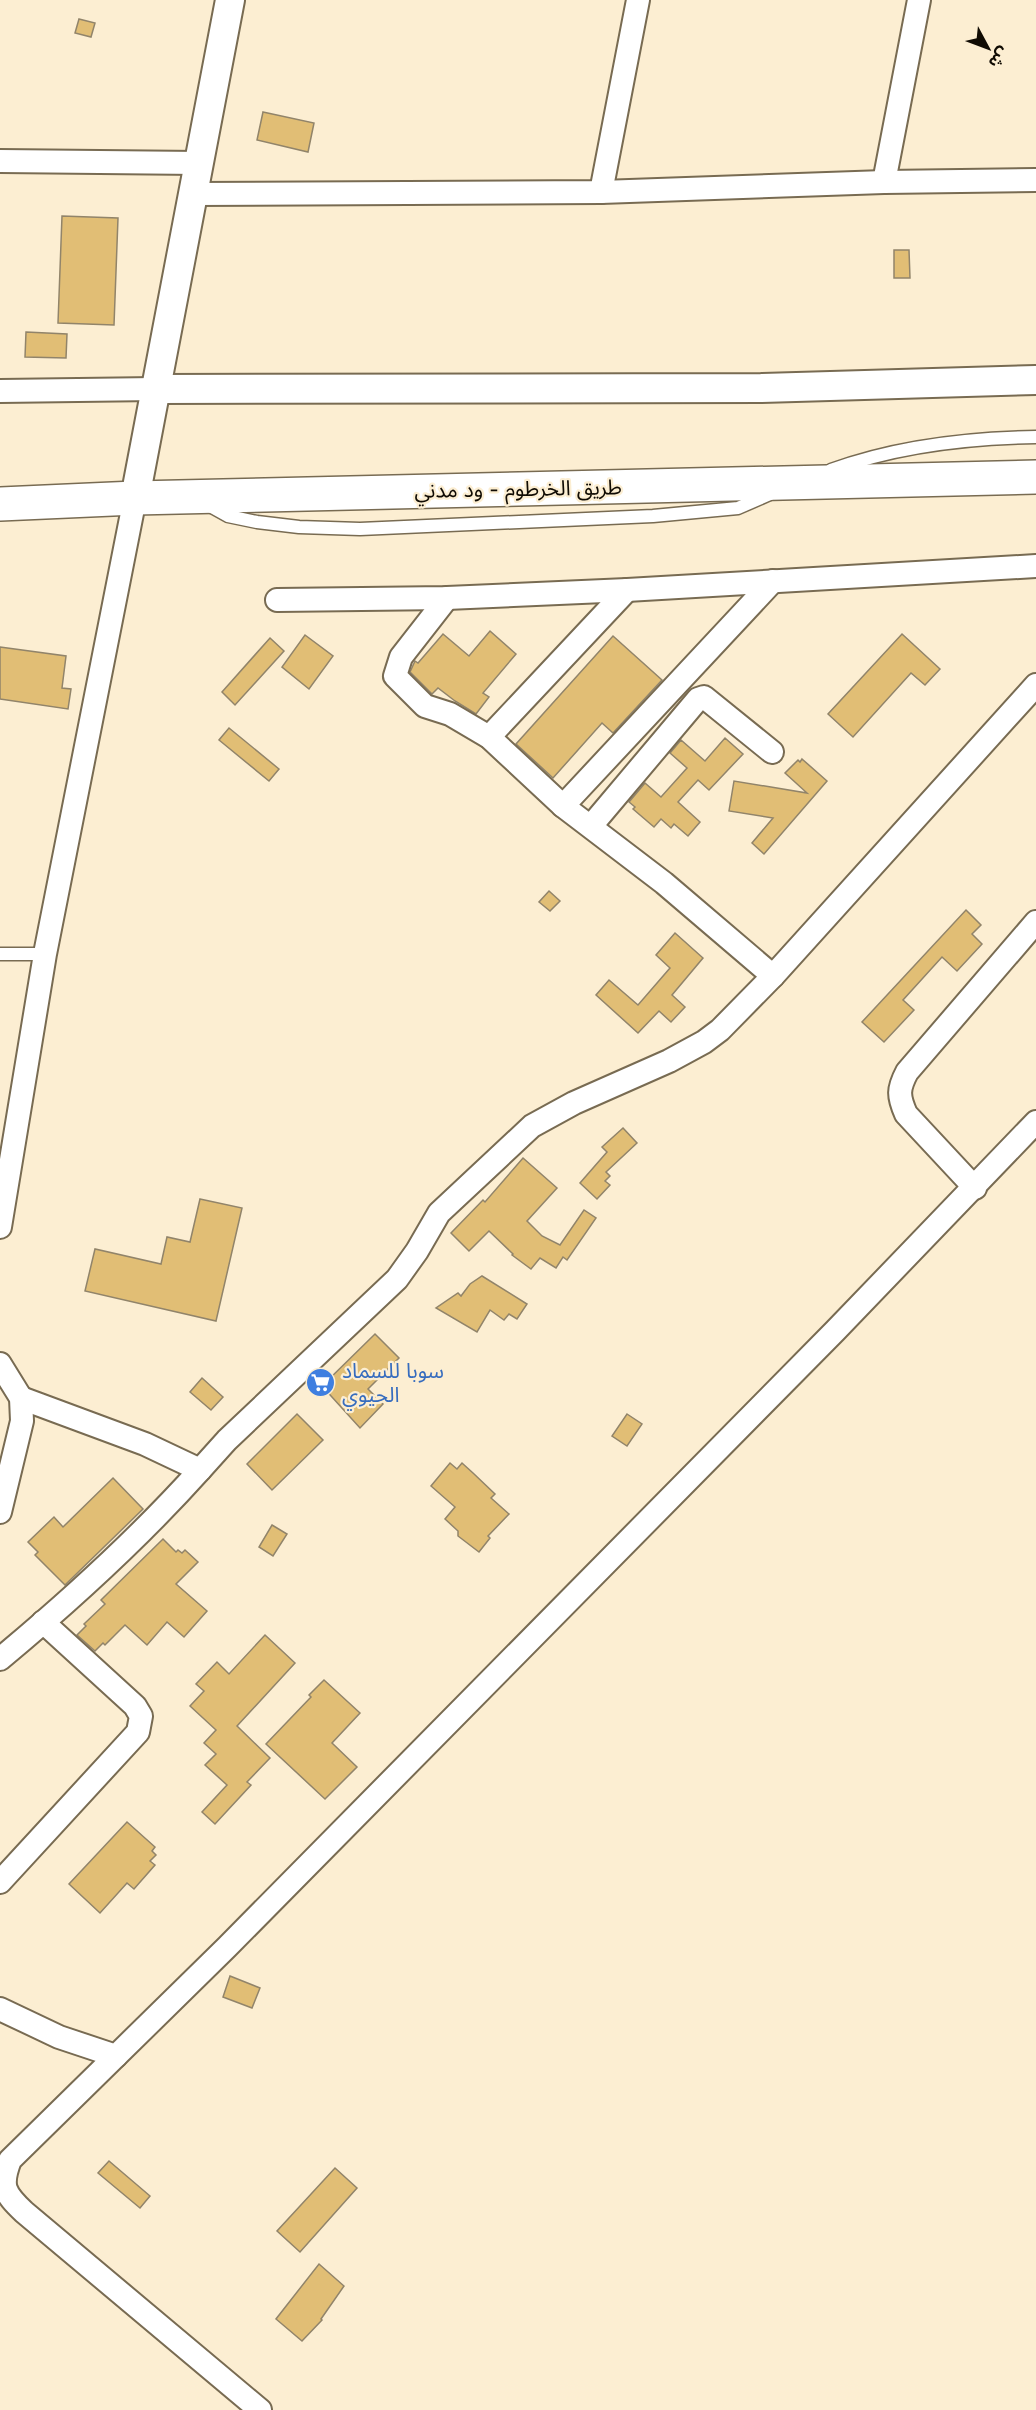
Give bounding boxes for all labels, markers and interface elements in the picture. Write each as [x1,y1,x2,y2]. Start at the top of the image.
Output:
north arrow [958,18,1018,78]
text: ش [985,43,1014,73]
street label: طريق الخرطوم - ود مدني [414,474,622,507]
place label: سوبا للسماد الحيوي [342,1358,444,1411]
supermarket icon: سوبا للسماد الحيوي [305,1367,337,1399]

